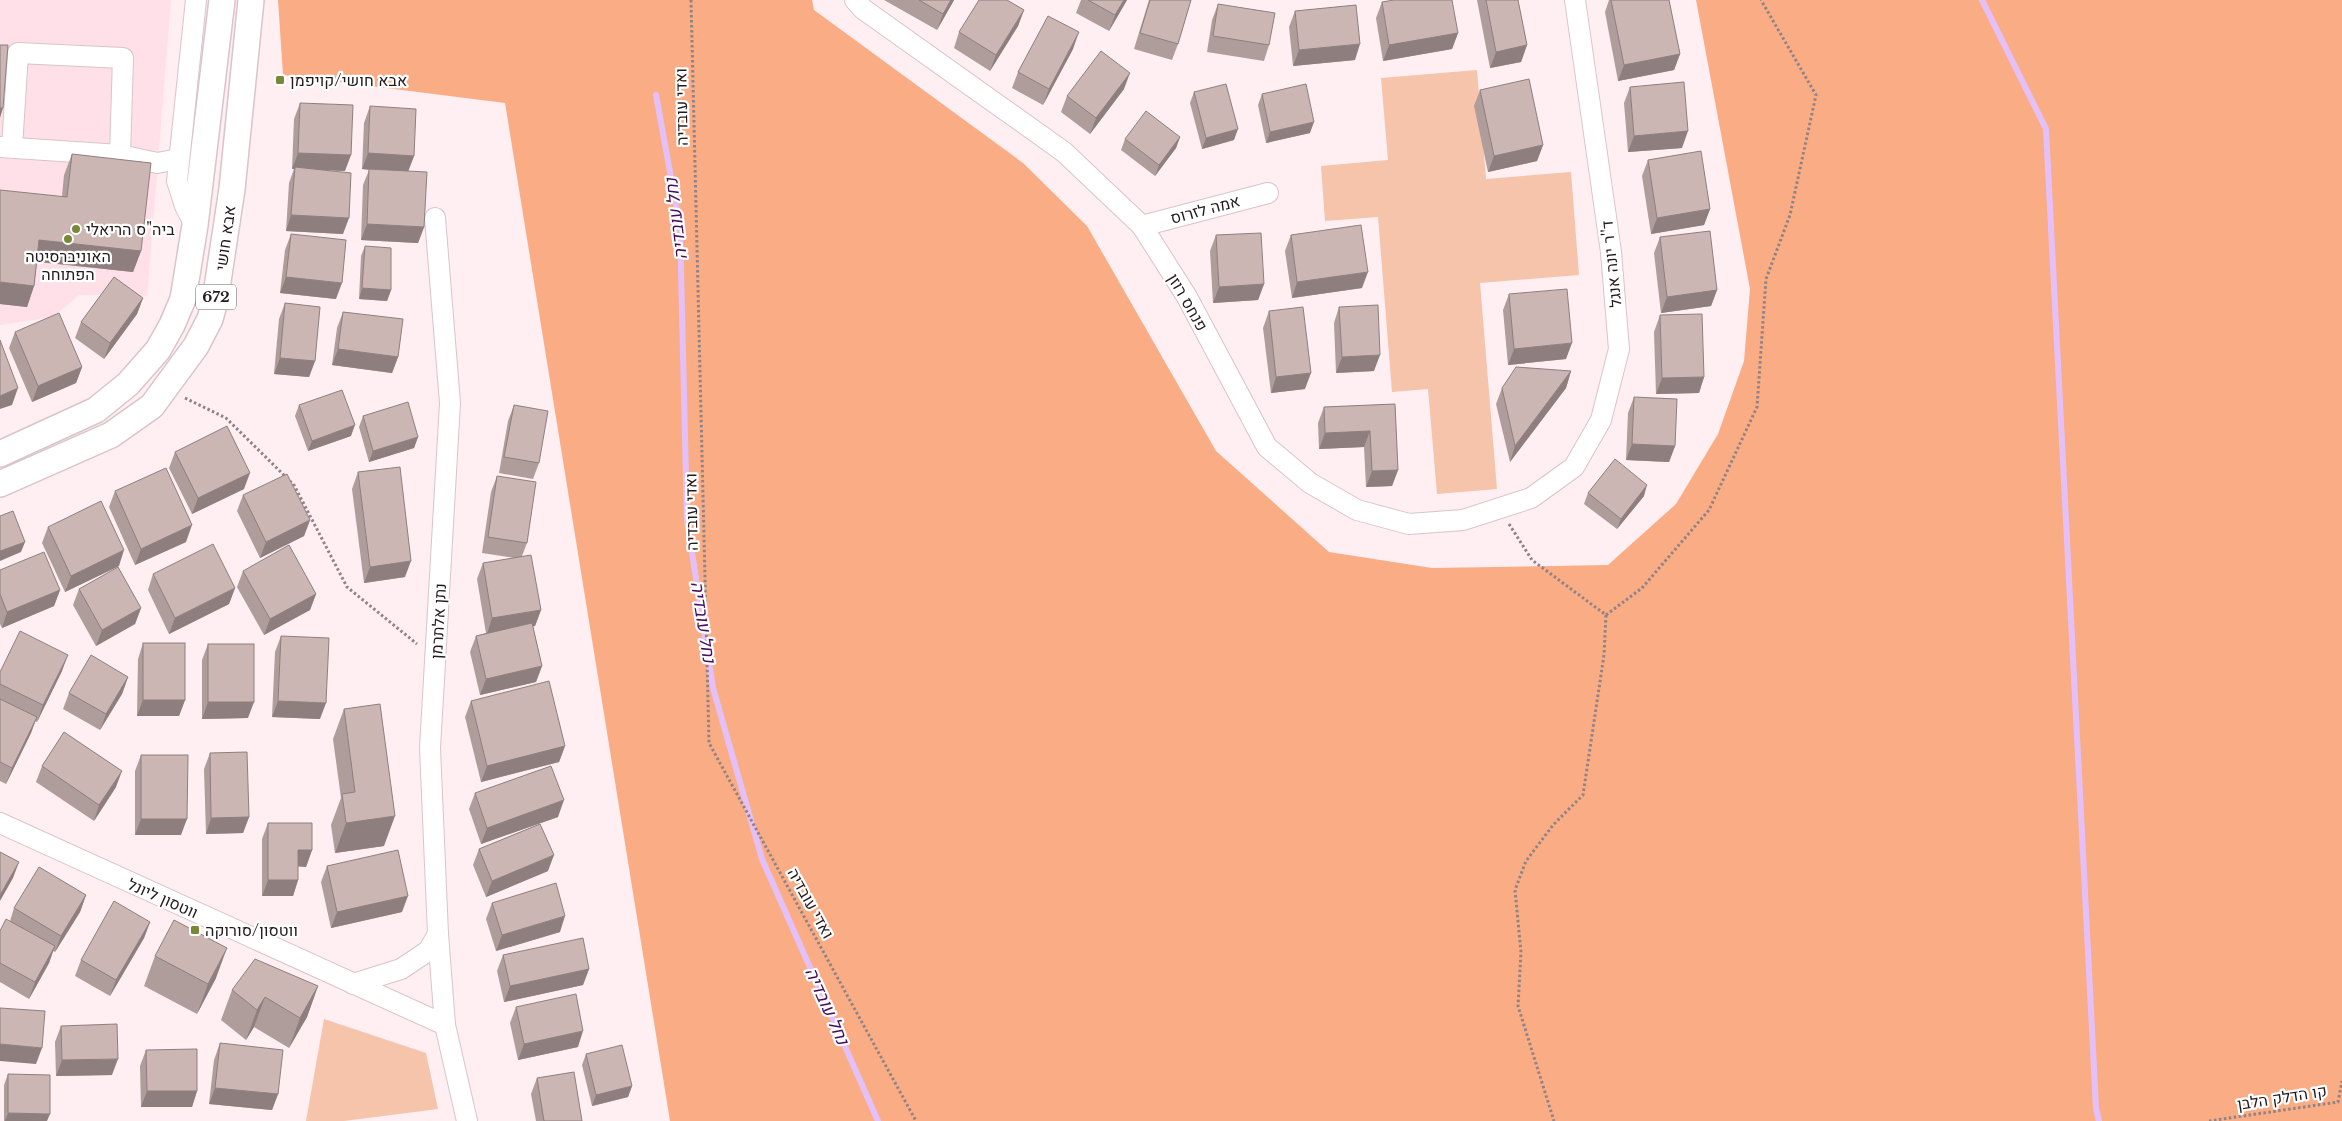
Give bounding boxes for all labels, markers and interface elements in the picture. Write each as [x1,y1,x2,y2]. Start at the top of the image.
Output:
street label: ואדי עובדיה [670,68,692,146]
place label: אבא חושי/קויפמן [290,70,407,90]
marker: אבא חושי/קויפמן [274,74,286,86]
water label: נחל עובדיה [660,175,692,261]
street label: אמה לזרוס [1168,190,1242,228]
street label: אבא חושי [211,204,239,272]
place label: ביה"ס הריאלי [86,219,175,239]
street label: ד''ר יונה אנגל [1596,219,1626,309]
marker: ביה"ס הריאלי [70,223,82,235]
marker: האוניברסיטה הפתוחה [62,233,74,245]
place label: האוניברסיטה הפתוחה [25,246,111,284]
street label: פנחס רוזן [1164,270,1212,334]
road number: 672 [196,284,236,310]
street label: ואדי עובדיה [680,473,702,551]
water label: נחל עובדיה [686,580,721,666]
street label: נתן אלתרמן [426,582,450,660]
street label: ואדי עובדיה [783,864,839,942]
street label: ווטסון ליונל [125,874,201,922]
place label: ווטסון/סורוקה [205,920,298,940]
marker: ווטסון/סורוקה [189,924,201,936]
water label: נחל עובדיה [800,964,854,1049]
street label: קו הדלק הלבן [2236,1080,2328,1114]

